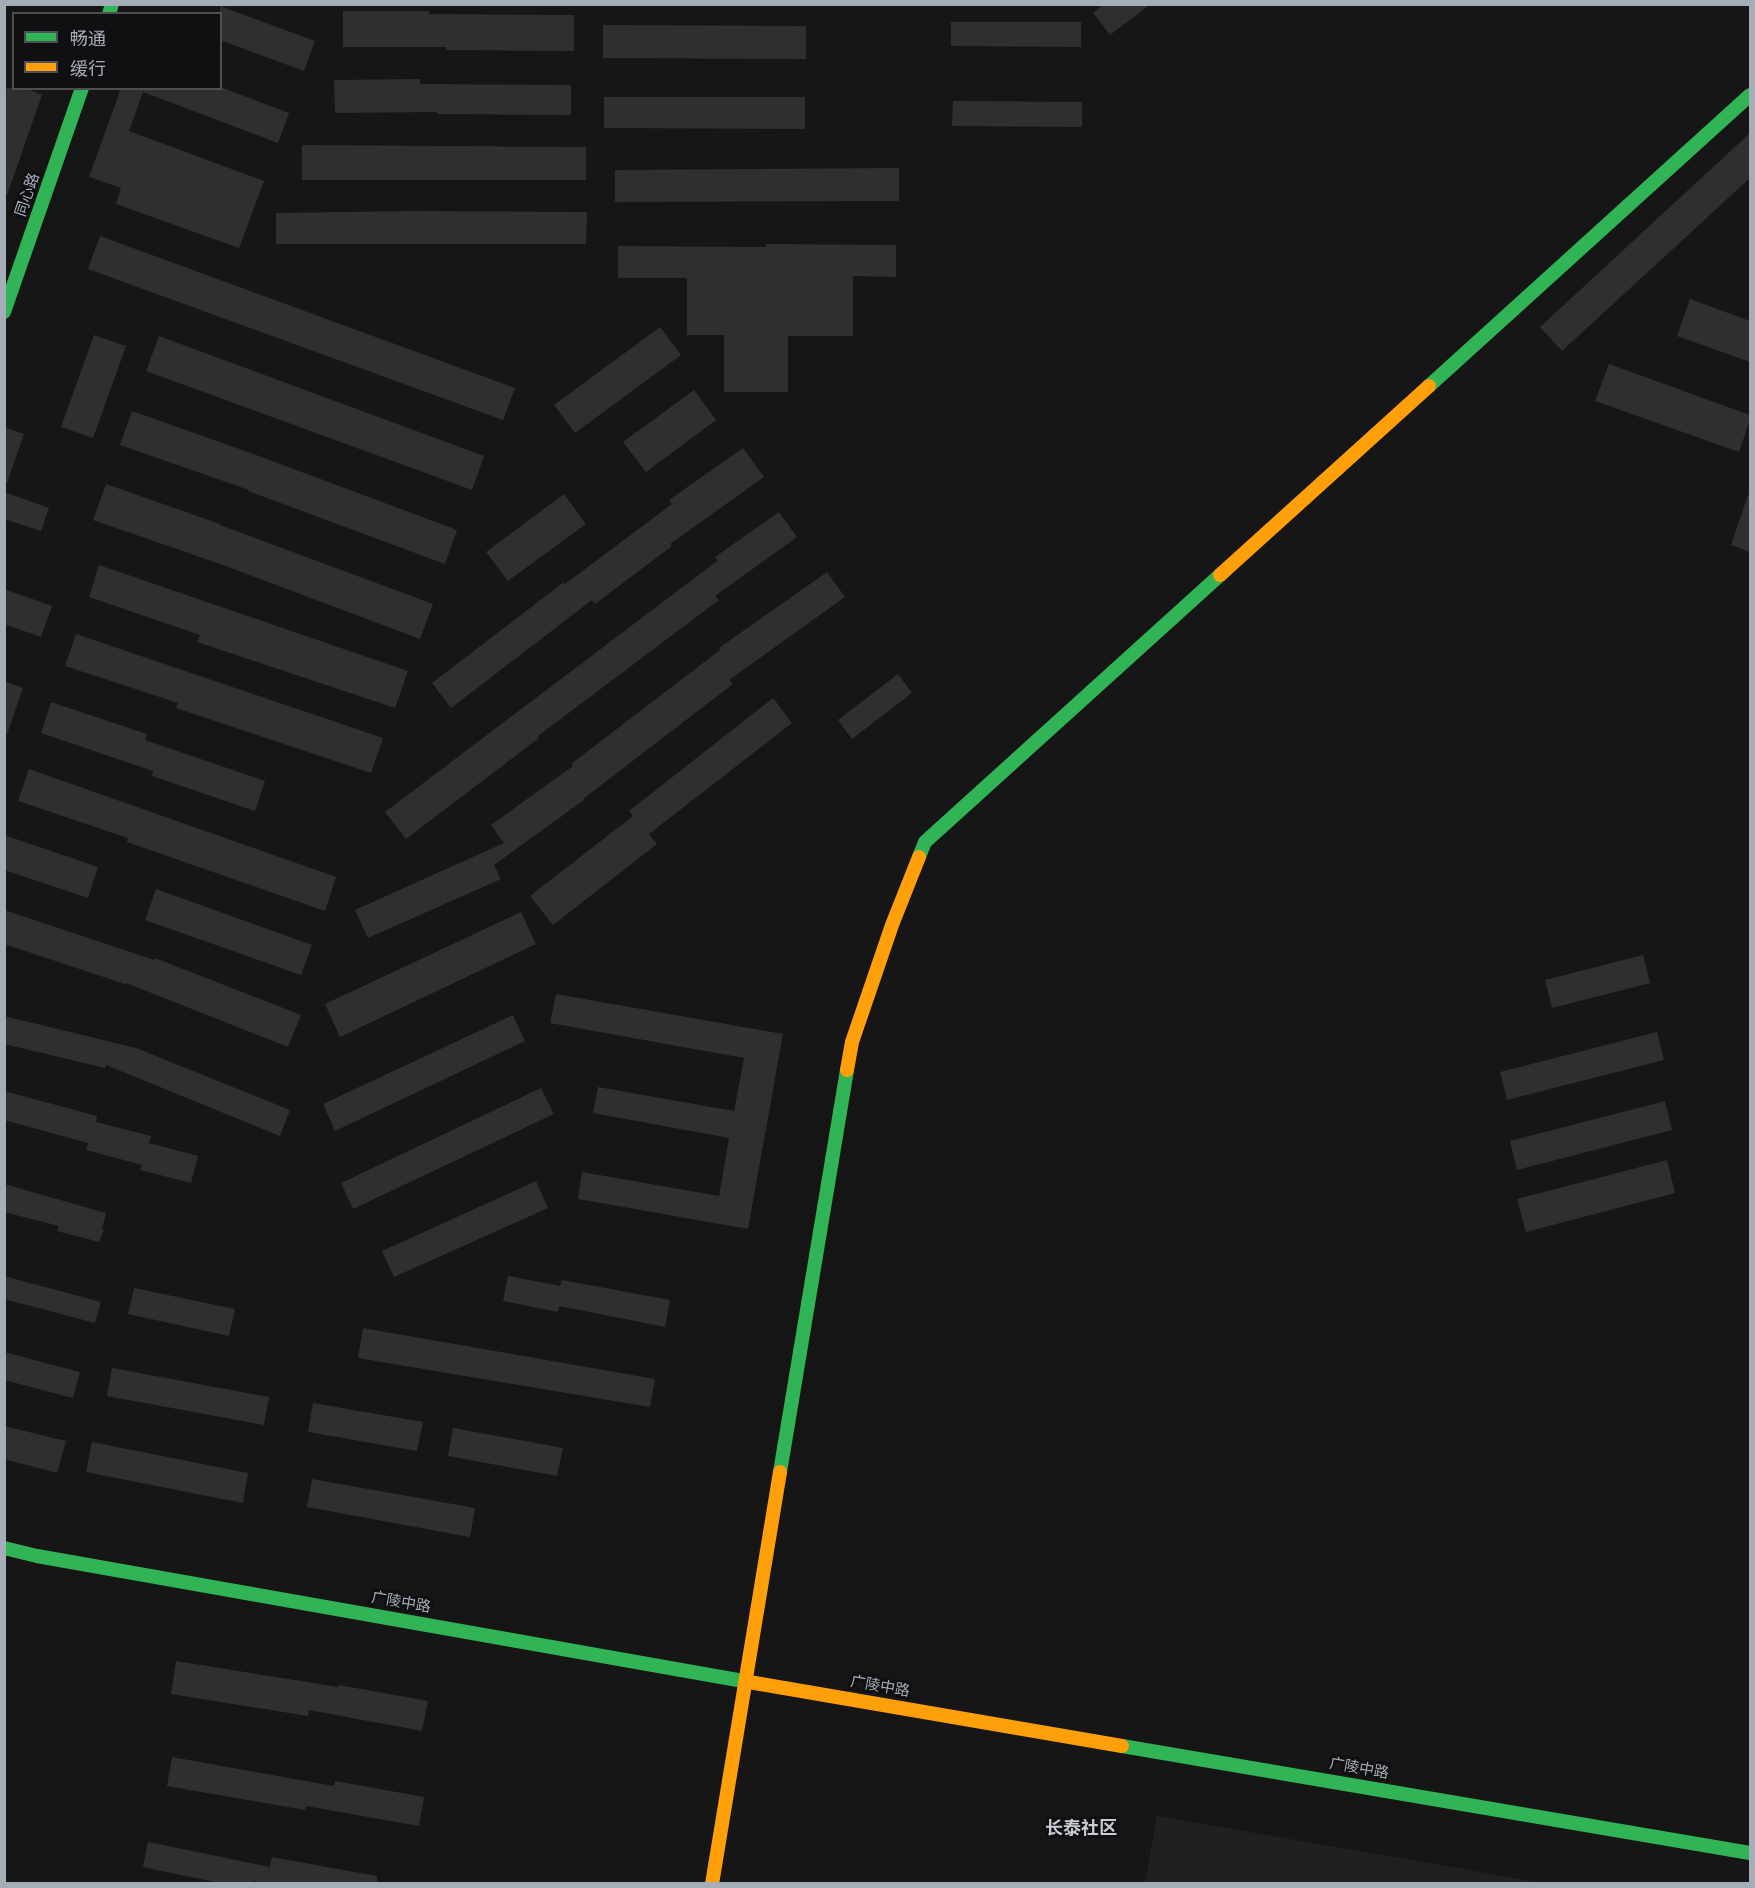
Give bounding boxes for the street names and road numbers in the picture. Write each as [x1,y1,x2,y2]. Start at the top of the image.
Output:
street label: 同心路 [12,171,44,219]
street label: 广陵中路 [370,1589,432,1617]
street label: 广陵中路 [849,1673,911,1701]
street label: 广陵中路 [1328,1755,1390,1783]

